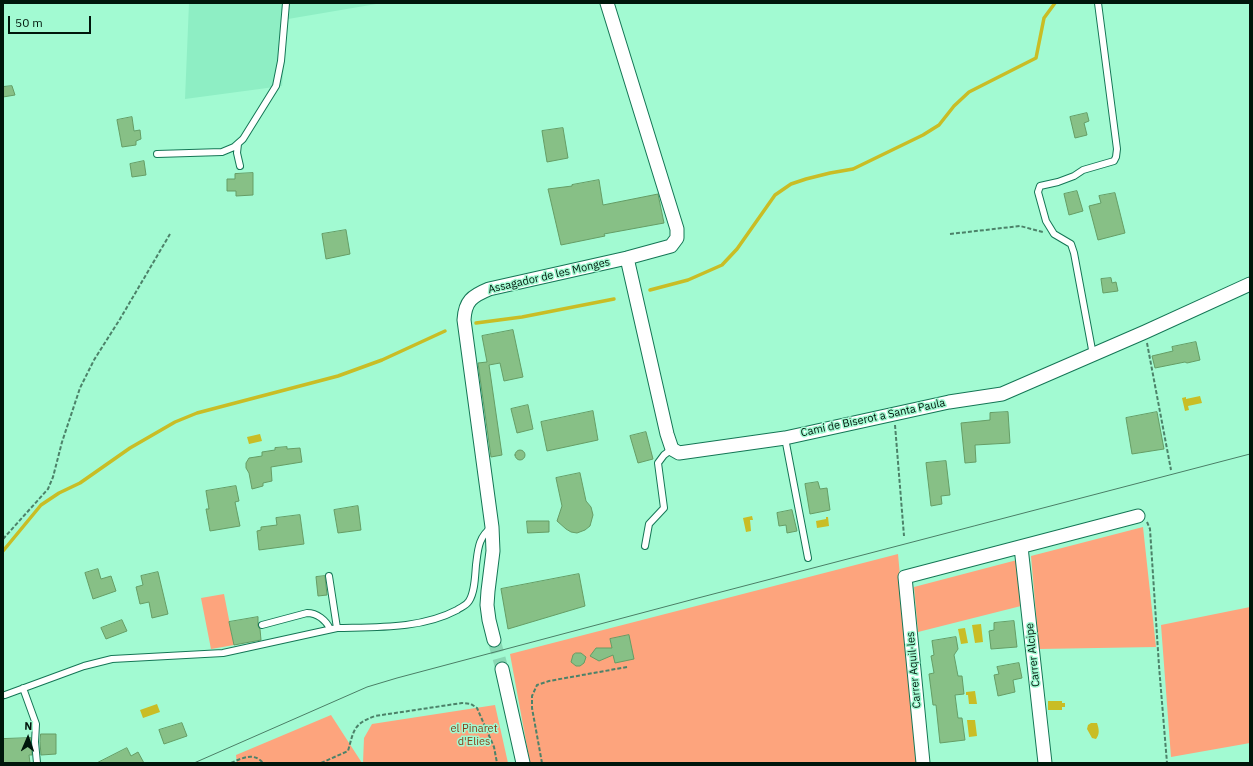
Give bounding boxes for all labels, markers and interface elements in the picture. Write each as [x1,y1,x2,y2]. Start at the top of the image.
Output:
scale bar [10,8,93,34]
text: 50 m [15,15,43,30]
street label: Assagador de les Monges [487,256,611,296]
street label: Camí de Biserot a Santa Paula [800,396,946,440]
street label: Carrer Alcipe [1023,622,1043,688]
street label: Carrer Aquil·les [904,631,924,709]
north arrow [8,718,48,758]
text: N [24,719,33,733]
park label: el Pinaret d'Elies [450,722,498,748]

